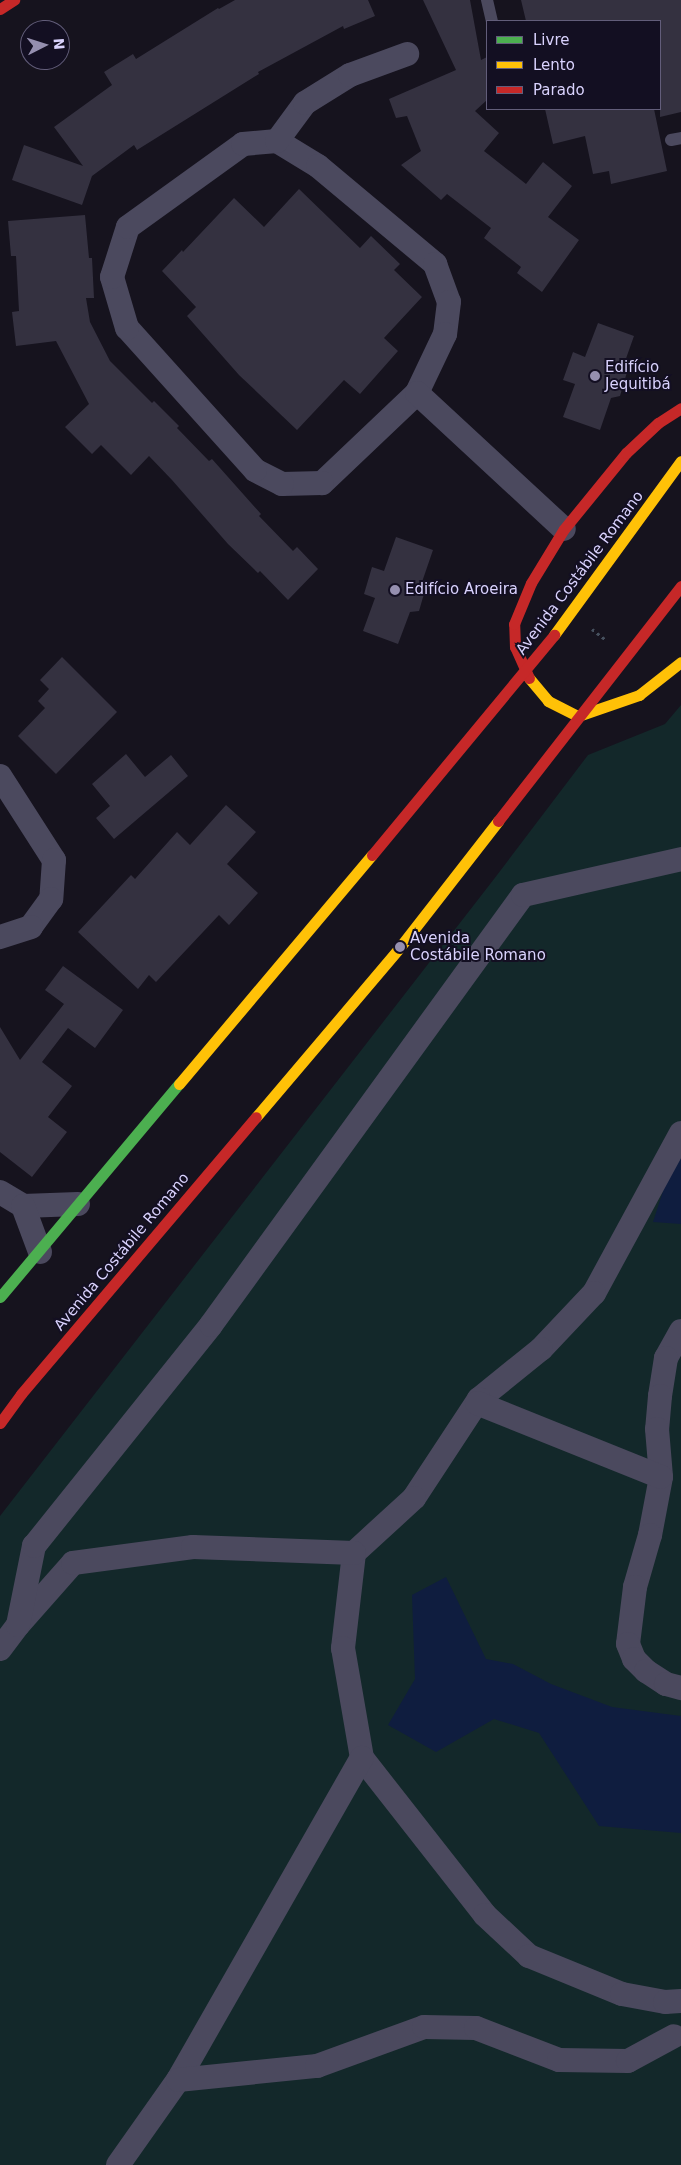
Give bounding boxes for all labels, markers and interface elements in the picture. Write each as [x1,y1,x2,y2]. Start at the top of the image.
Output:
north arrow [20,20,70,70]
legend [486,20,661,110]
text: Livre [533,31,569,49]
text: N [50,37,67,50]
text: Lento [533,56,575,74]
text: Parado [533,81,585,99]
place label: Edifício Jequitibá [605,358,671,393]
marker: Edifício Jequitibá [589,370,601,382]
street label: Avenida Costábile Romano [512,488,648,658]
place label: Edifício Aroeira [405,581,518,599]
marker: Edifício Aroeira [389,584,401,596]
place label: Avenida Costábile Romano [410,929,546,964]
marker: Avenida Costábile Romano [394,941,406,953]
street label: Avenida Costábile Romano [51,1169,193,1335]

